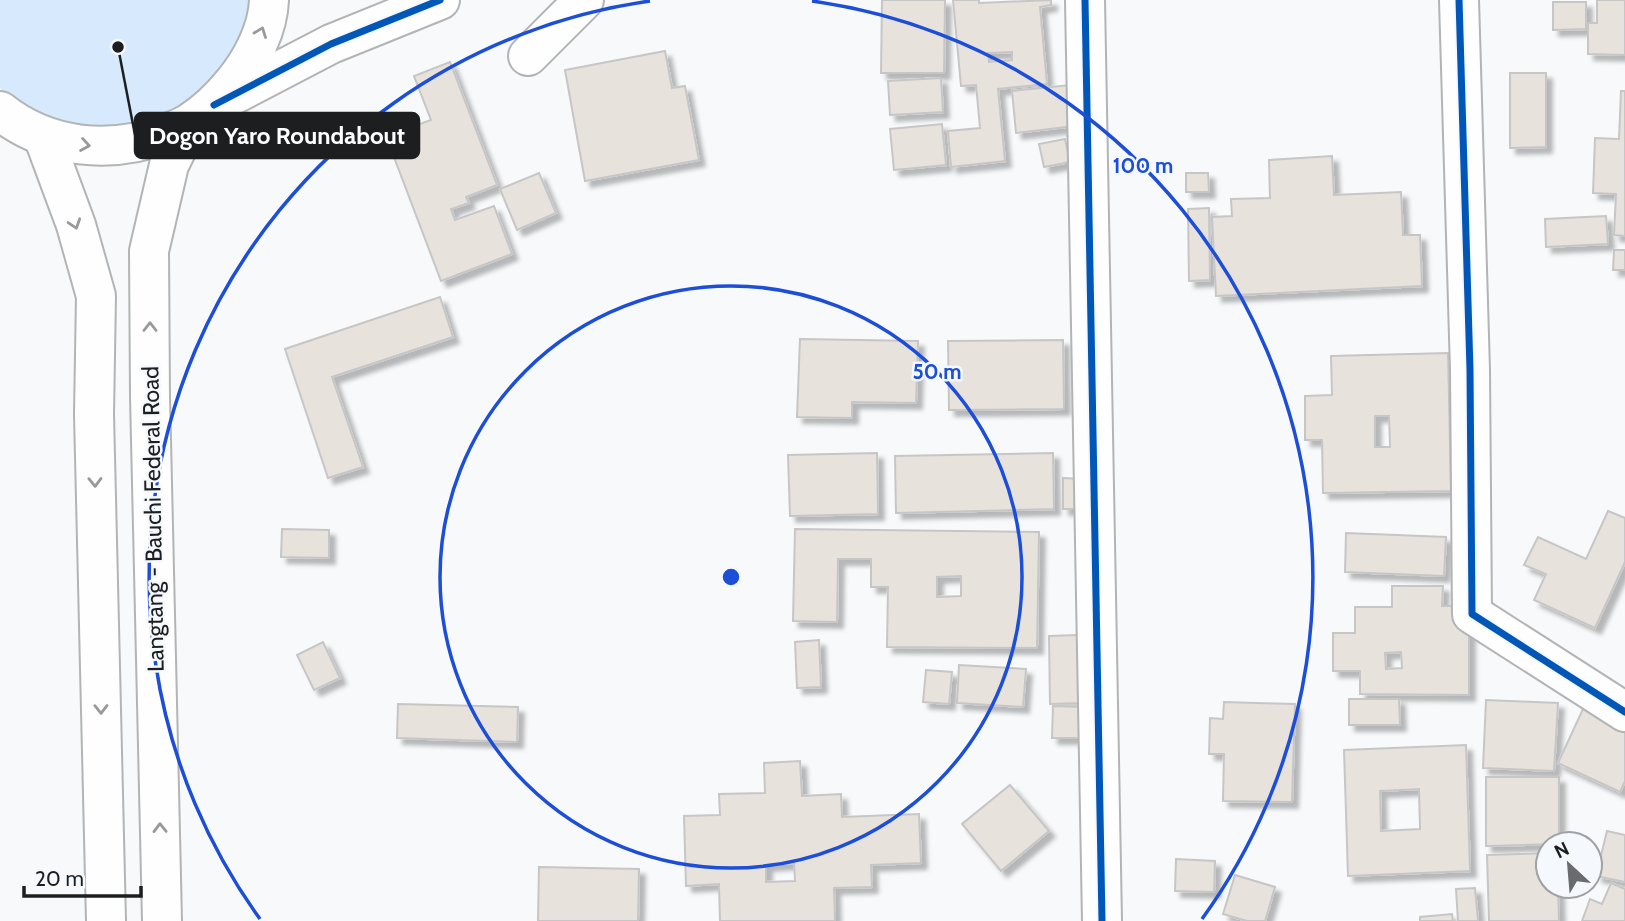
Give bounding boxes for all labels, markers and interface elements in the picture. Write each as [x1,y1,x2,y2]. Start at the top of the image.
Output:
one-way arrow [253,27,267,39]
callout: Dogon Yaro Roundabout [135,113,419,158]
text: Dogon Yaro Roundabout [149,121,405,150]
one-way arrow [79,137,91,152]
text: 100 m [1113,153,1173,178]
one-way arrow [67,217,81,229]
one-way arrow [142,322,157,333]
text: 50 m [912,359,962,384]
street label: Langtang - Bauchi Federal Road [136,366,170,672]
one-way arrow [87,477,103,488]
centre of rings [719,565,743,589]
one-way arrow [93,704,108,715]
one-way arrow [152,823,167,834]
north arrow [1534,830,1604,900]
text: N [1551,837,1573,863]
scale bar [24,855,142,899]
text: 20 m [35,866,84,891]

